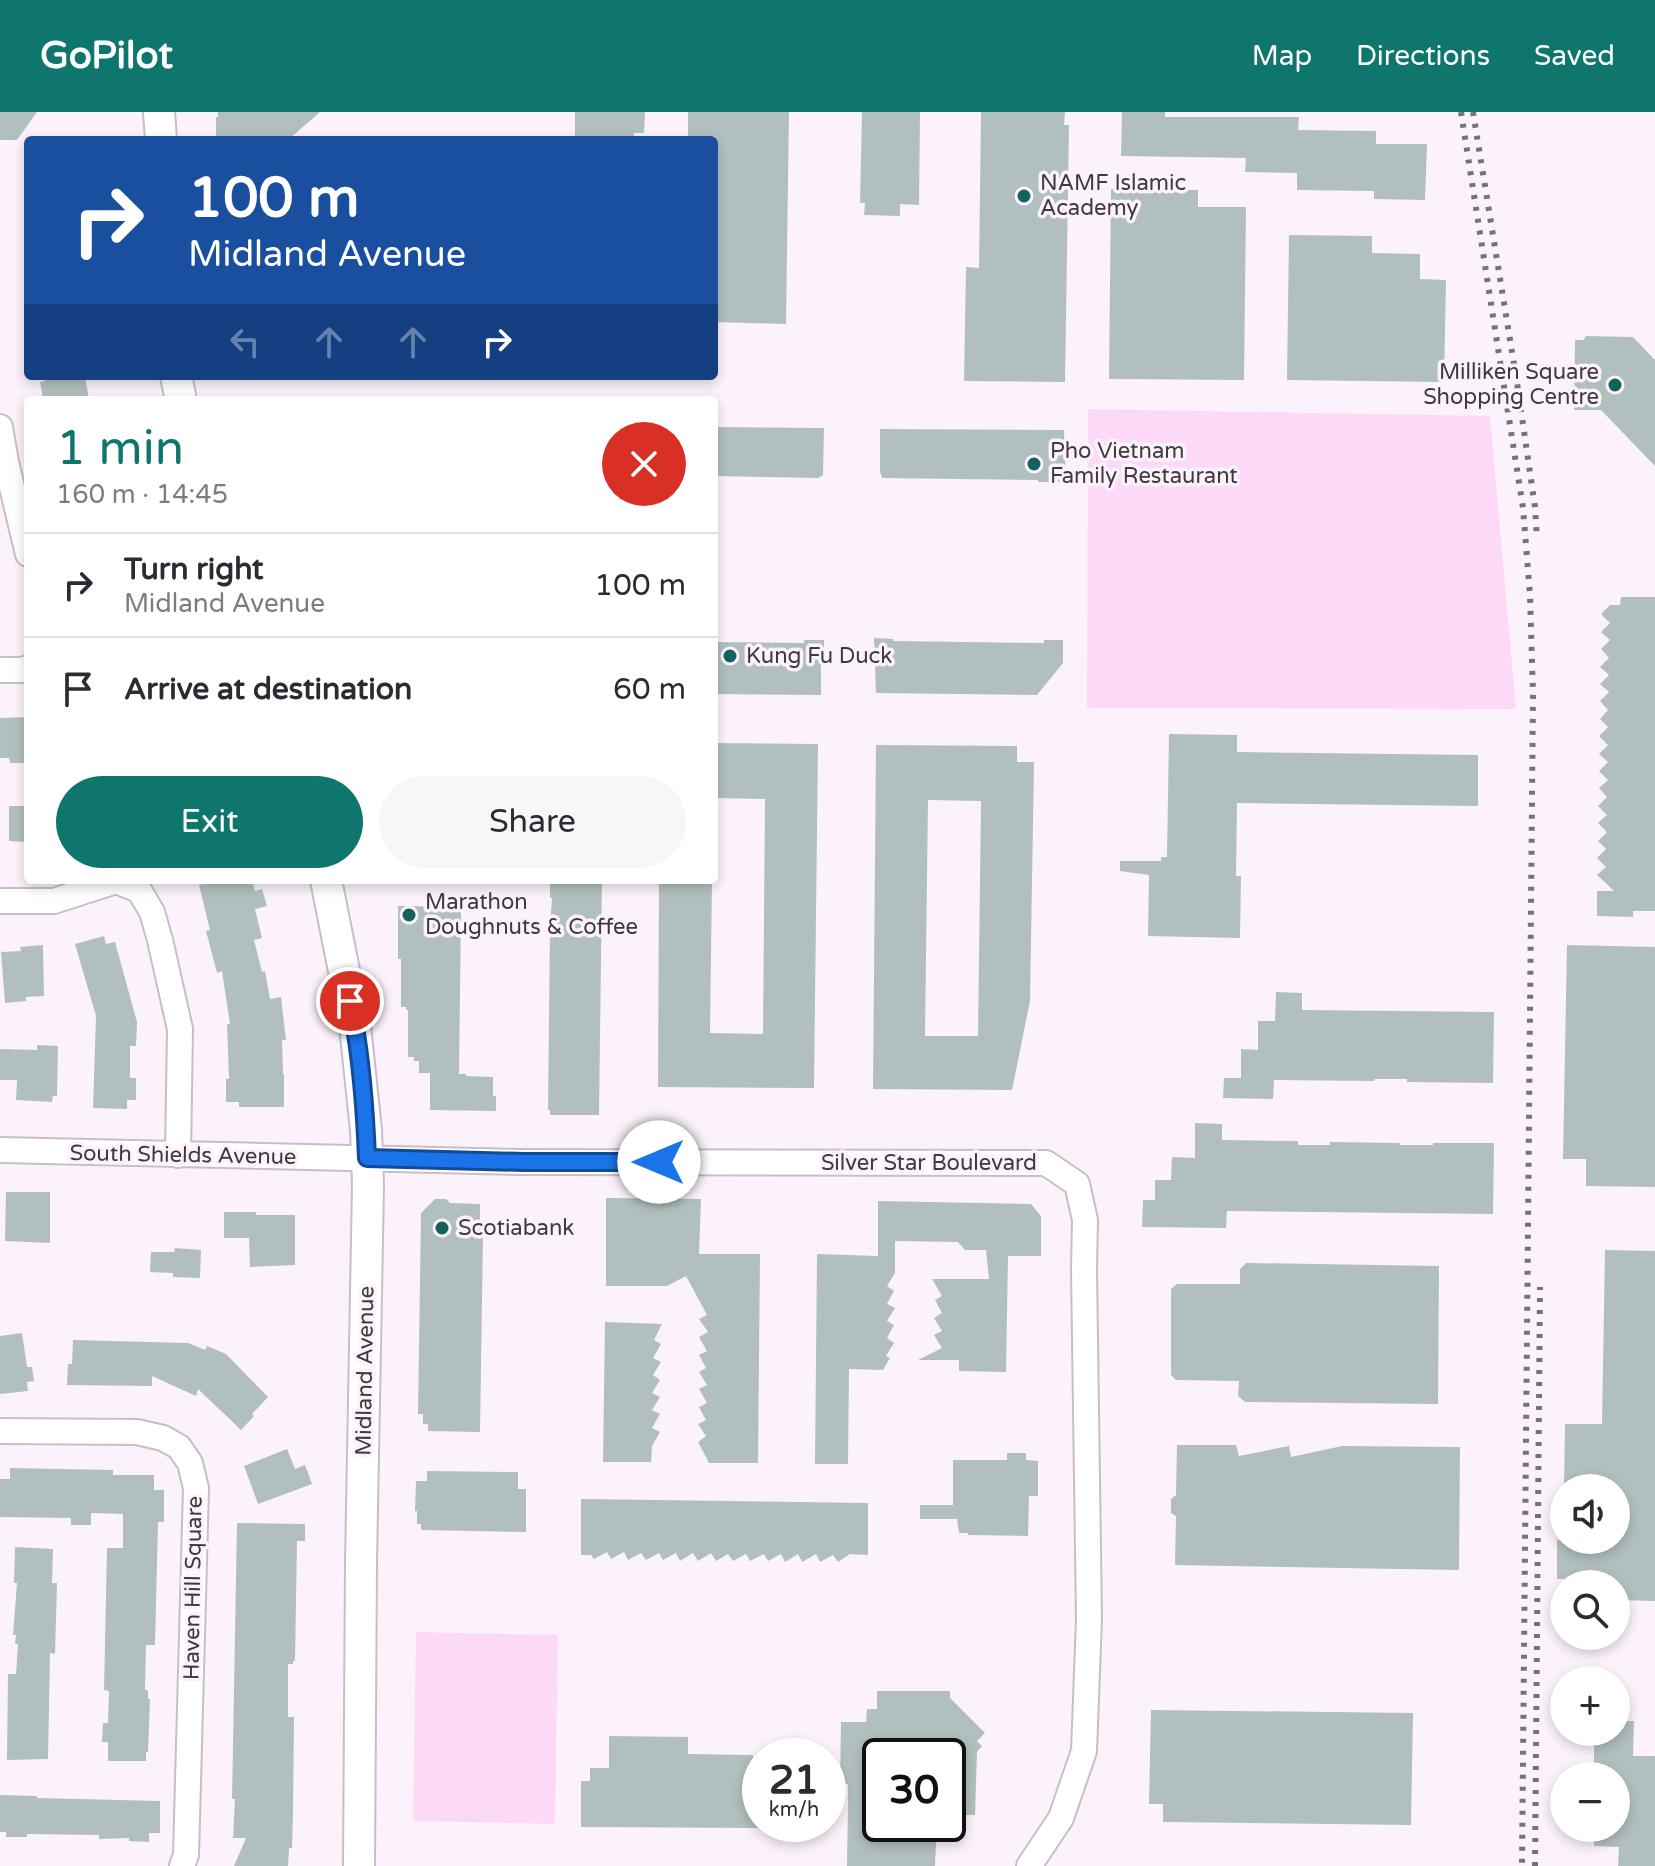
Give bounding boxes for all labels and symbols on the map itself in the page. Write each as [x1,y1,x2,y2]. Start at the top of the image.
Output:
place label: NAMF Islamic Academy [1040,170,1186,221]
marker: NAMF Islamic Academy [1015,187,1033,205]
place label: Milliken Square Shopping Centre [1423,359,1599,410]
marker: Milliken Square Shopping Centre [1606,376,1624,394]
place label: Pho Vietnam Family Restaurant [1050,438,1238,489]
marker: Pho Vietnam Family Restaurant [1025,455,1043,473]
place label: Kung Fu Duck [746,643,892,669]
marker: Kung Fu Duck [721,647,739,665]
place label: Marathon Doughnuts & Coffee [425,889,638,940]
marker: Marathon Doughnuts & Coffee [400,906,418,924]
pin [316,967,384,1035]
position arrow [617,1120,701,1204]
street label: South Shields Avenue [69,1140,297,1170]
street label: Silver Star Boulevard [821,1150,1037,1176]
place label: Scotiabank [458,1215,574,1241]
marker: Scotiabank [433,1219,451,1237]
street label: Midland Avenue [351,1286,379,1456]
street label: Haven Hill Square [178,1496,208,1680]
speed limit sign: 30 [862,1738,966,1842]

